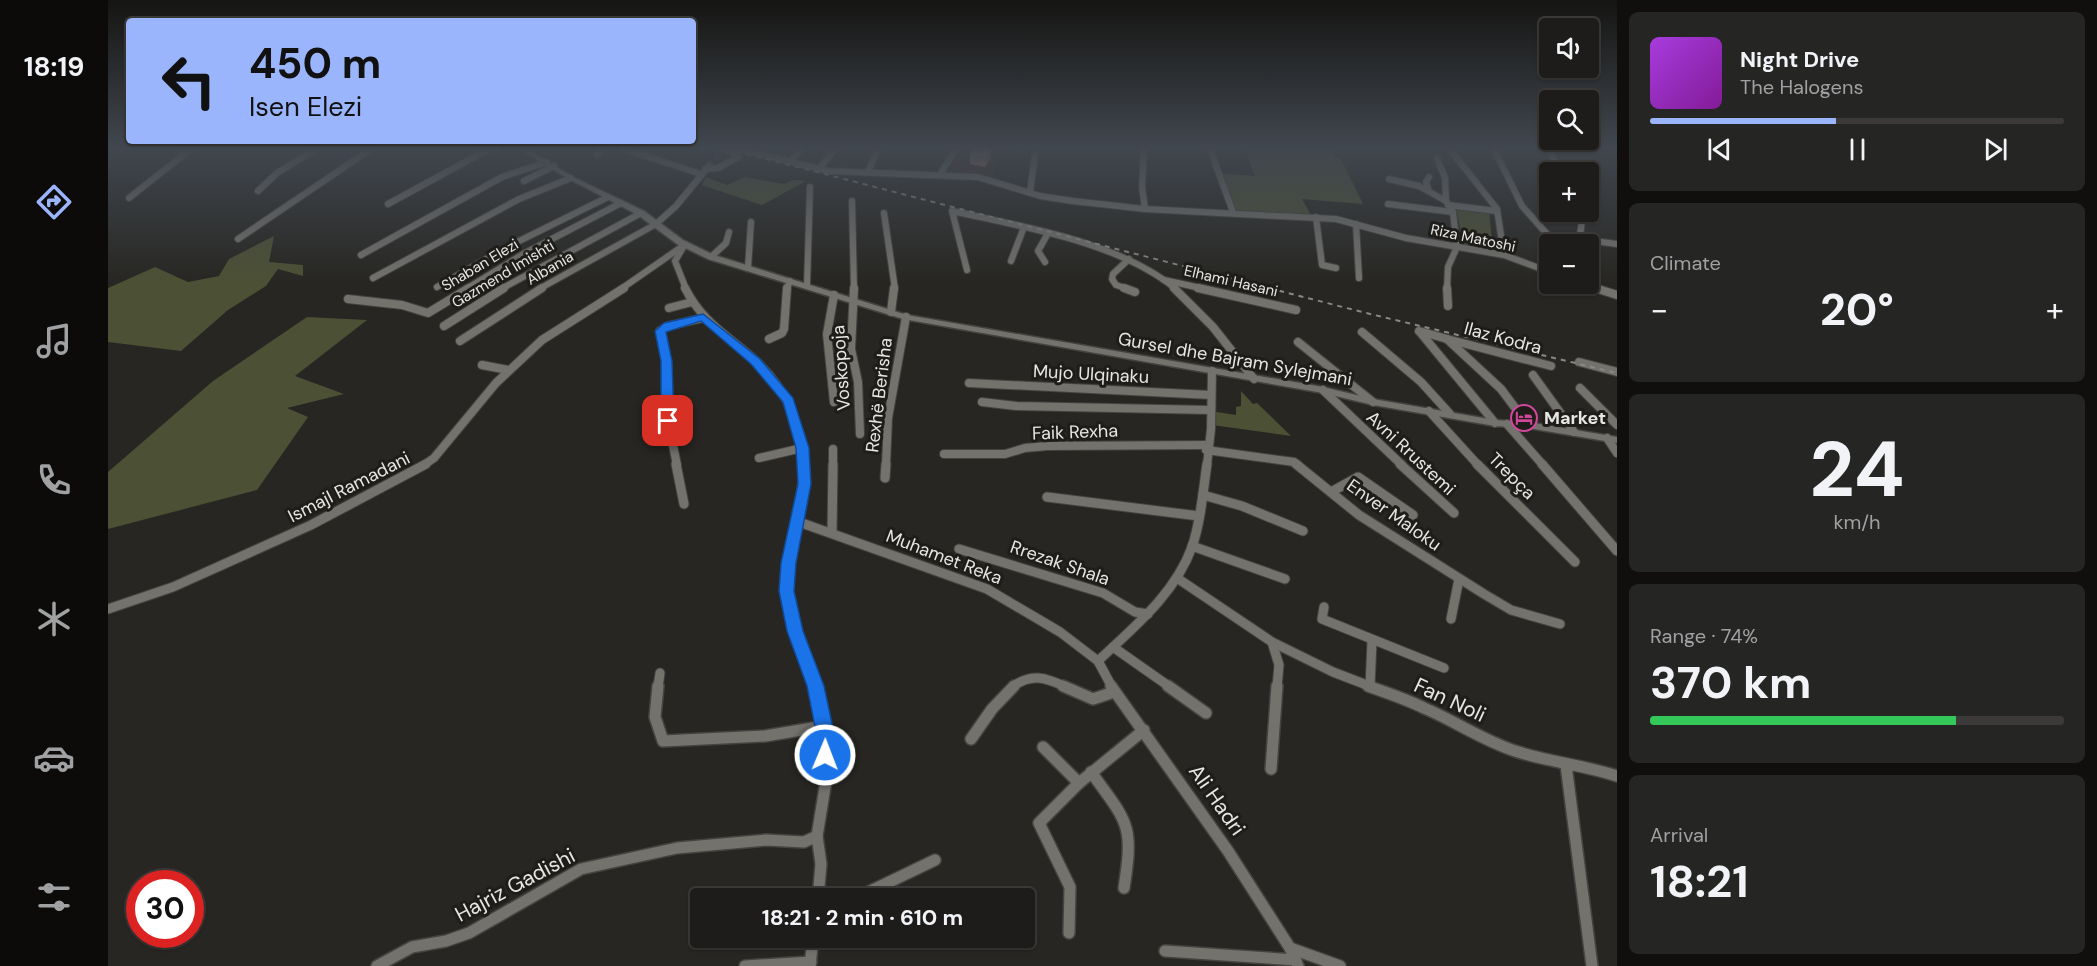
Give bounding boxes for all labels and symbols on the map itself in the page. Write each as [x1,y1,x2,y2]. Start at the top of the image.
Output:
street label: Riza Matoshi [1429,219,1517,257]
street label: Shaban Elezi [438,234,522,296]
street label: Gazmend Imishti [448,235,558,313]
street label: Albania [523,247,577,289]
street label: Elhami Hasani [1182,260,1280,302]
street label: Ilaz Kodra [1462,316,1544,360]
street label: Voskopoja [826,324,856,412]
street label: Gursel dhe Bajram Sylejmani [1116,327,1354,391]
street label: Rexhë Berisha [860,336,898,454]
street label: Mujo Ulqinaku [1032,359,1150,389]
pin [642,395,693,446]
hotel icon: Market [1509,403,1539,433]
street label: Avni Rrustemi [1361,405,1461,501]
place label: Market [1544,406,1606,430]
street label: Faik Rexha [1032,419,1118,445]
street label: Ismajl Ramadani [284,446,414,528]
street label: Trepça [1483,447,1541,505]
street label: Enver Maloku [1342,474,1446,556]
street label: Muhamet Reka [882,524,1006,590]
street label: Rrezak Shala [1007,535,1113,591]
street label: Fan Noli [1410,671,1490,729]
position arrow [793,723,857,787]
street label: Ali Hadri [1182,759,1252,841]
street label: Hajriz Gadishi [450,842,580,928]
speed limit sign: 30 [126,870,204,948]

